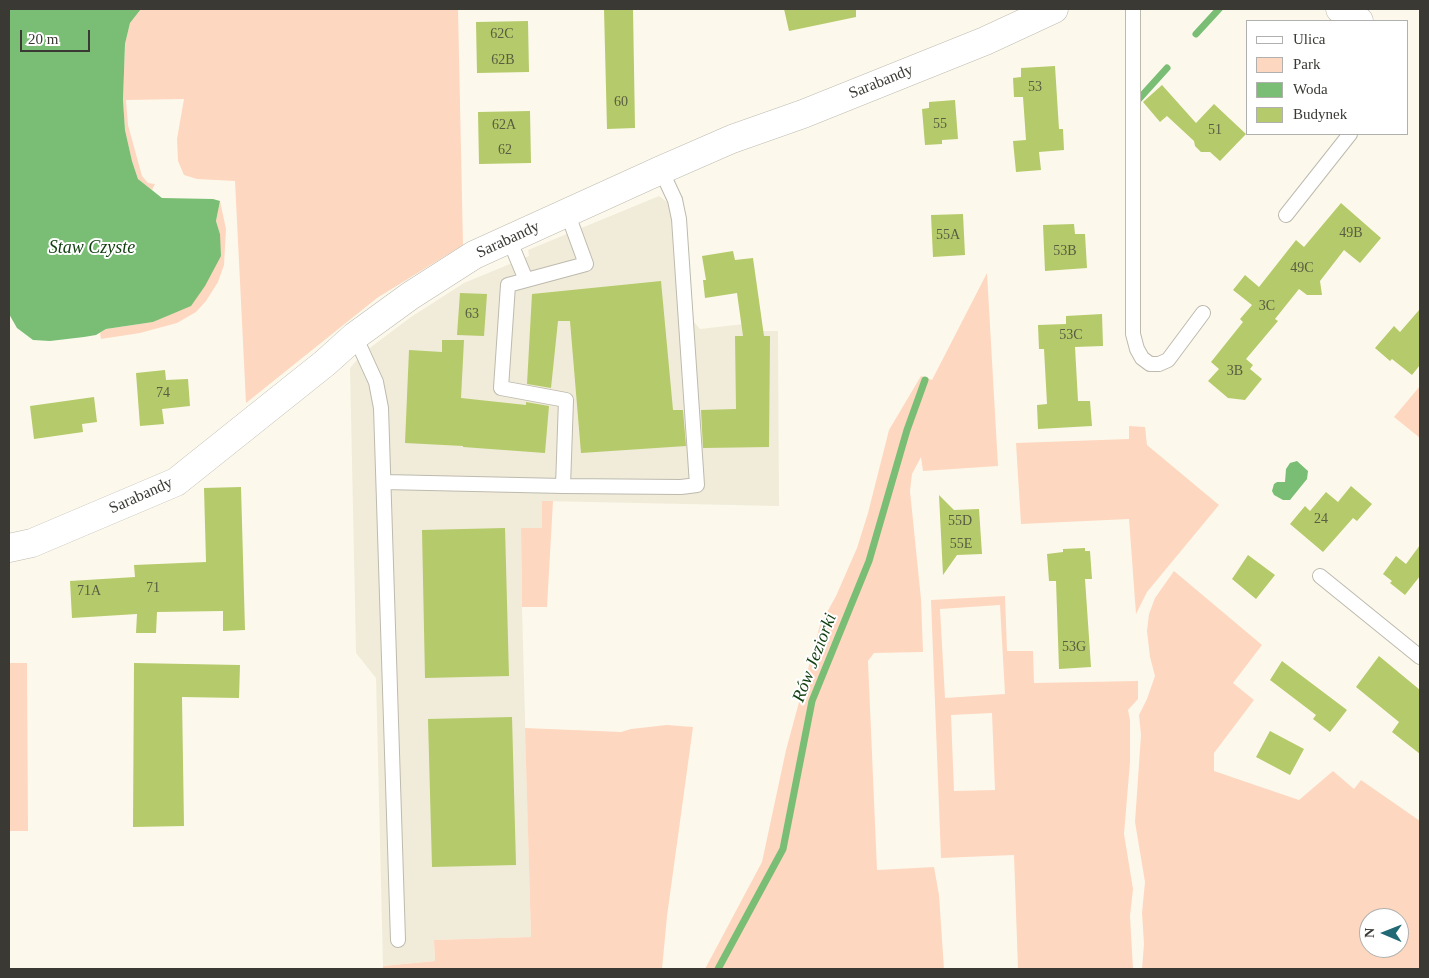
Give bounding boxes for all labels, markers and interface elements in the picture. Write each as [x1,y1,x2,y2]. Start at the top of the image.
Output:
scale bar [22,20,92,52]
legend [1246,20,1409,135]
house number: 62C [490,26,514,42]
text: 20 m [28,31,58,47]
text: Ulica [1293,31,1325,47]
house number: 62B [491,52,515,68]
text: Park [1293,56,1321,72]
street label: Sarabandy [846,60,916,104]
house number: 53 [1028,79,1042,95]
text: Woda [1293,81,1328,97]
house number: 60 [614,94,628,110]
text: Budynek [1293,106,1347,122]
house number: 55 [933,116,947,132]
house number: 62A [492,117,516,133]
house number: 51 [1208,122,1222,138]
house number: 62 [498,142,512,158]
street label: Sarabandy [473,217,543,263]
house number: 49B [1339,225,1363,241]
house number: 55A [936,227,960,243]
water label: Staw Czyste [49,237,135,259]
house number: 53B [1053,243,1077,259]
house number: 49C [1290,260,1314,276]
house number: 3C [1259,298,1275,314]
house number: 63 [465,306,479,322]
house number: 53C [1059,327,1083,343]
house number: 3B [1227,363,1243,379]
house number: 74 [156,385,170,401]
street label: Sarabandy [106,473,176,519]
house number: 24 [1314,511,1328,527]
house number: 55D [948,513,972,529]
house number: 55E [950,536,972,552]
house number: 71 [146,580,160,596]
house number: 71A [77,583,101,599]
water label: Rów Jeziorki [788,610,842,706]
house number: 53G [1062,639,1086,655]
north arrow [1359,908,1409,958]
text: N [1362,928,1377,938]

